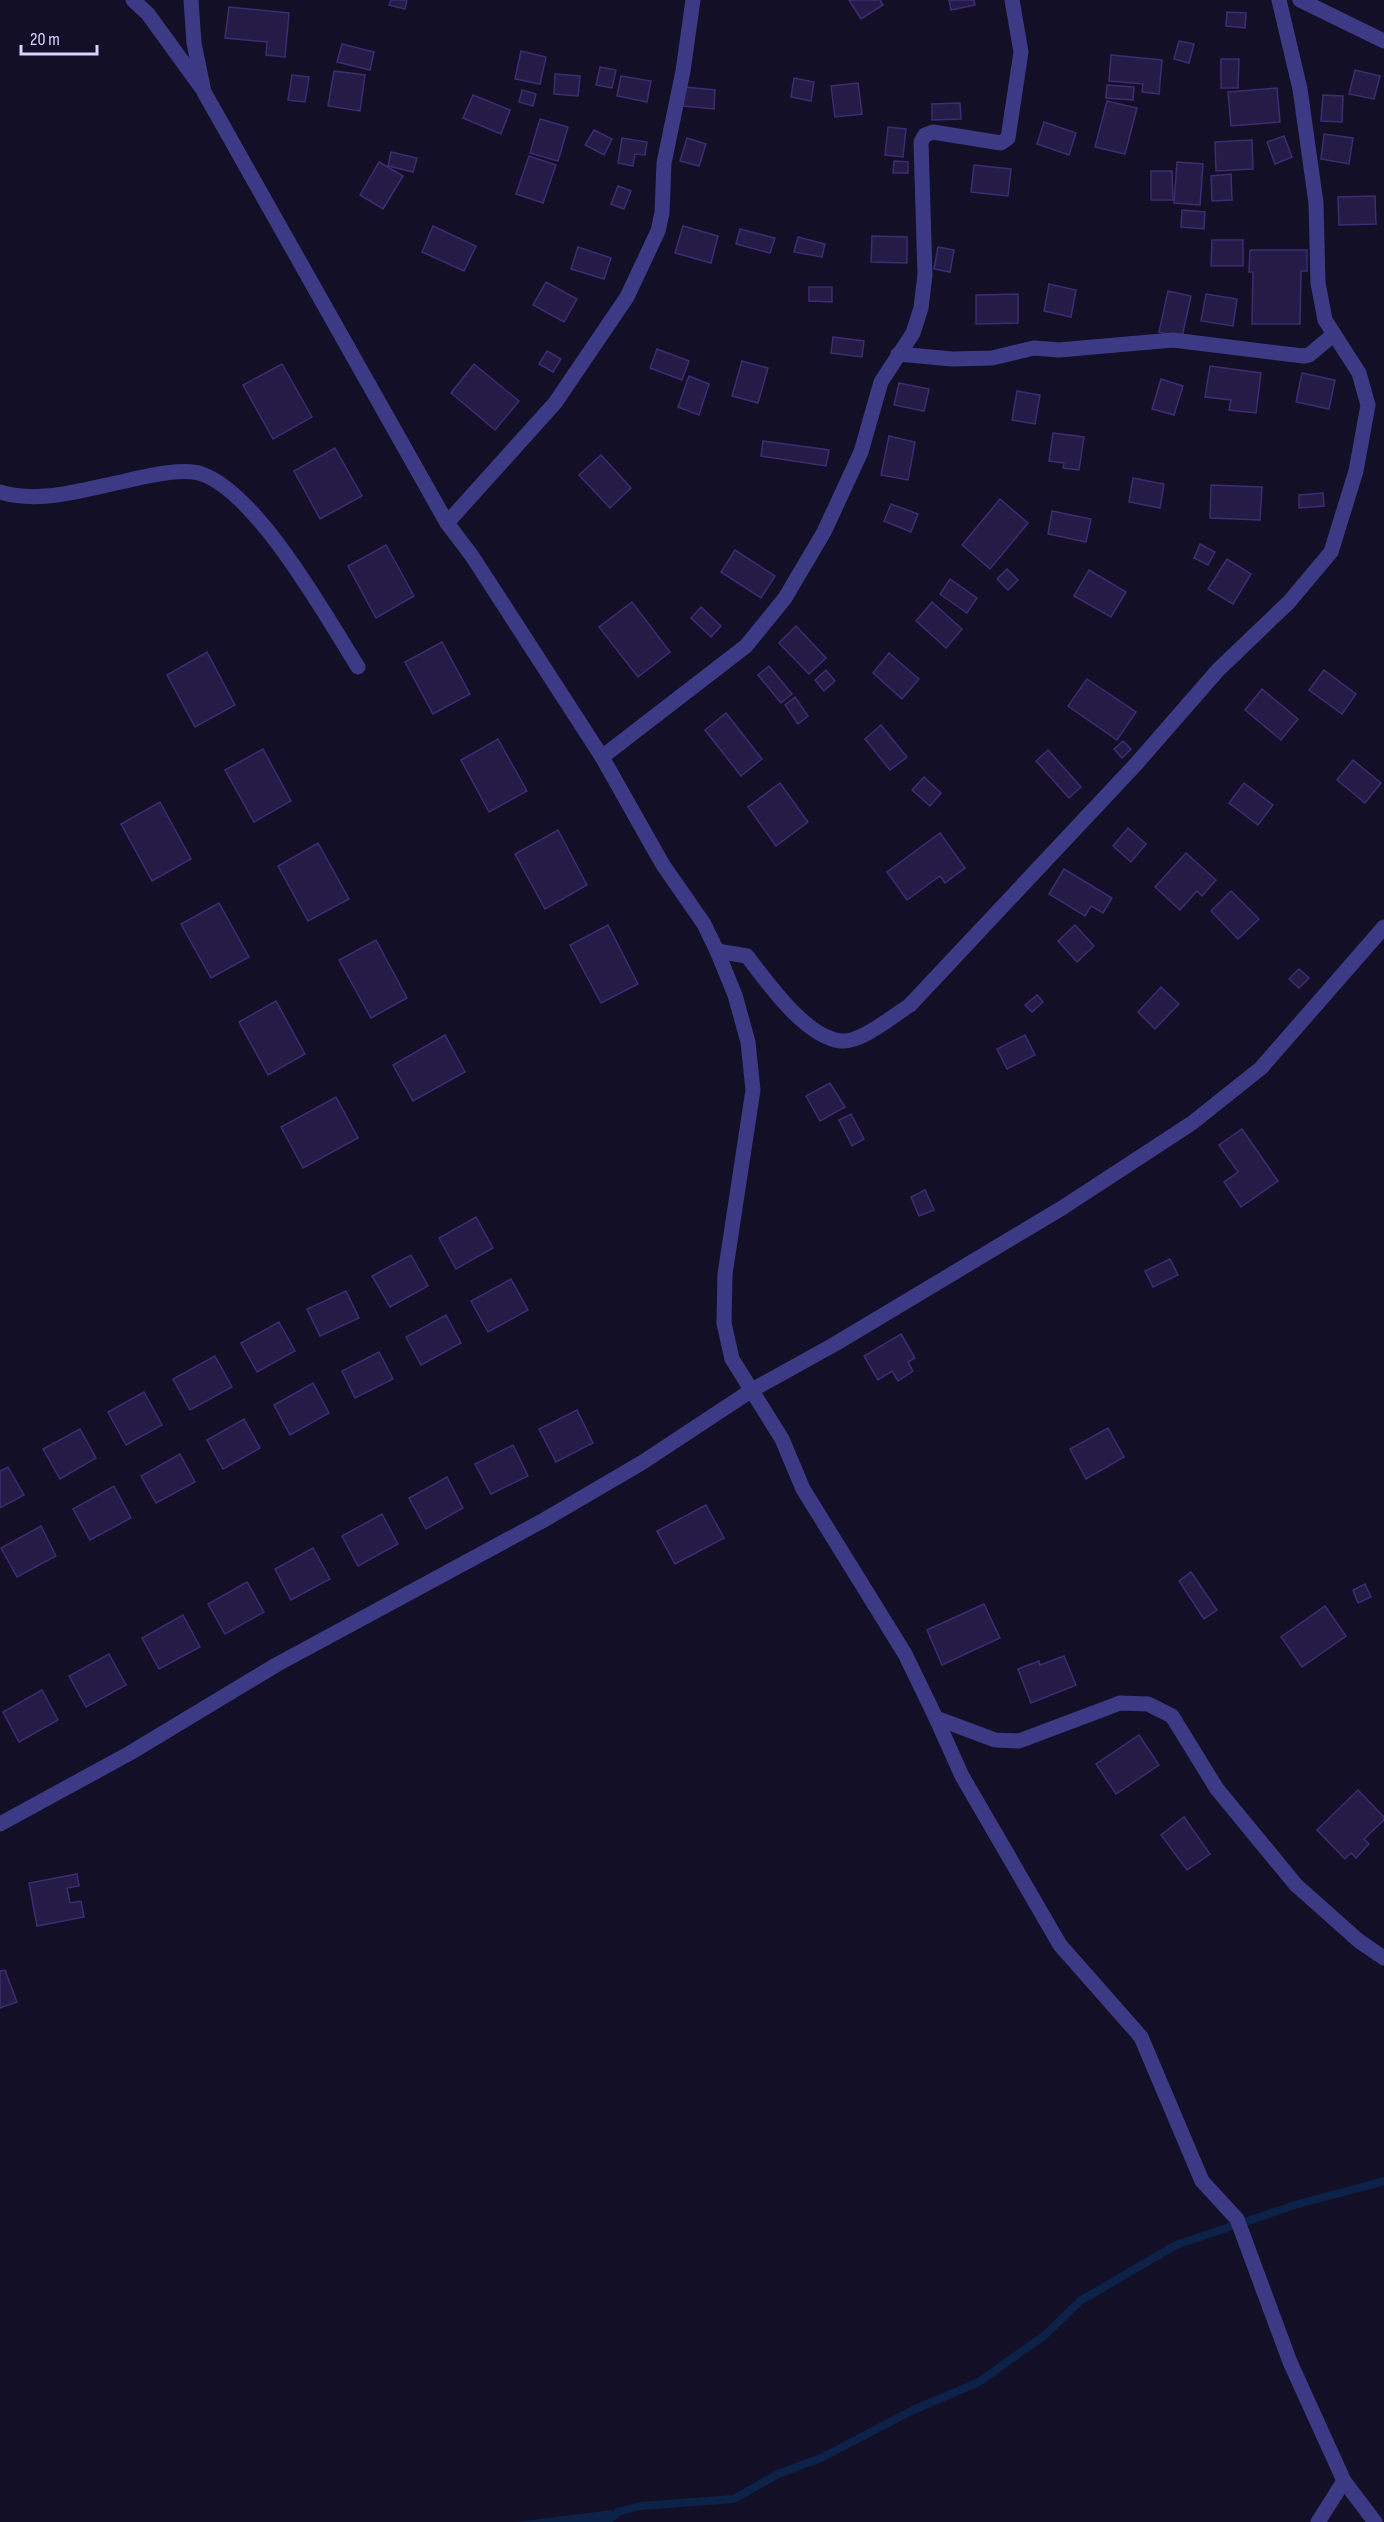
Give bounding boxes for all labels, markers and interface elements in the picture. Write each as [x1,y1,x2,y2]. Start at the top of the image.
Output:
scale bar [21,18,98,56]
text: 20 m [30,29,60,50]

